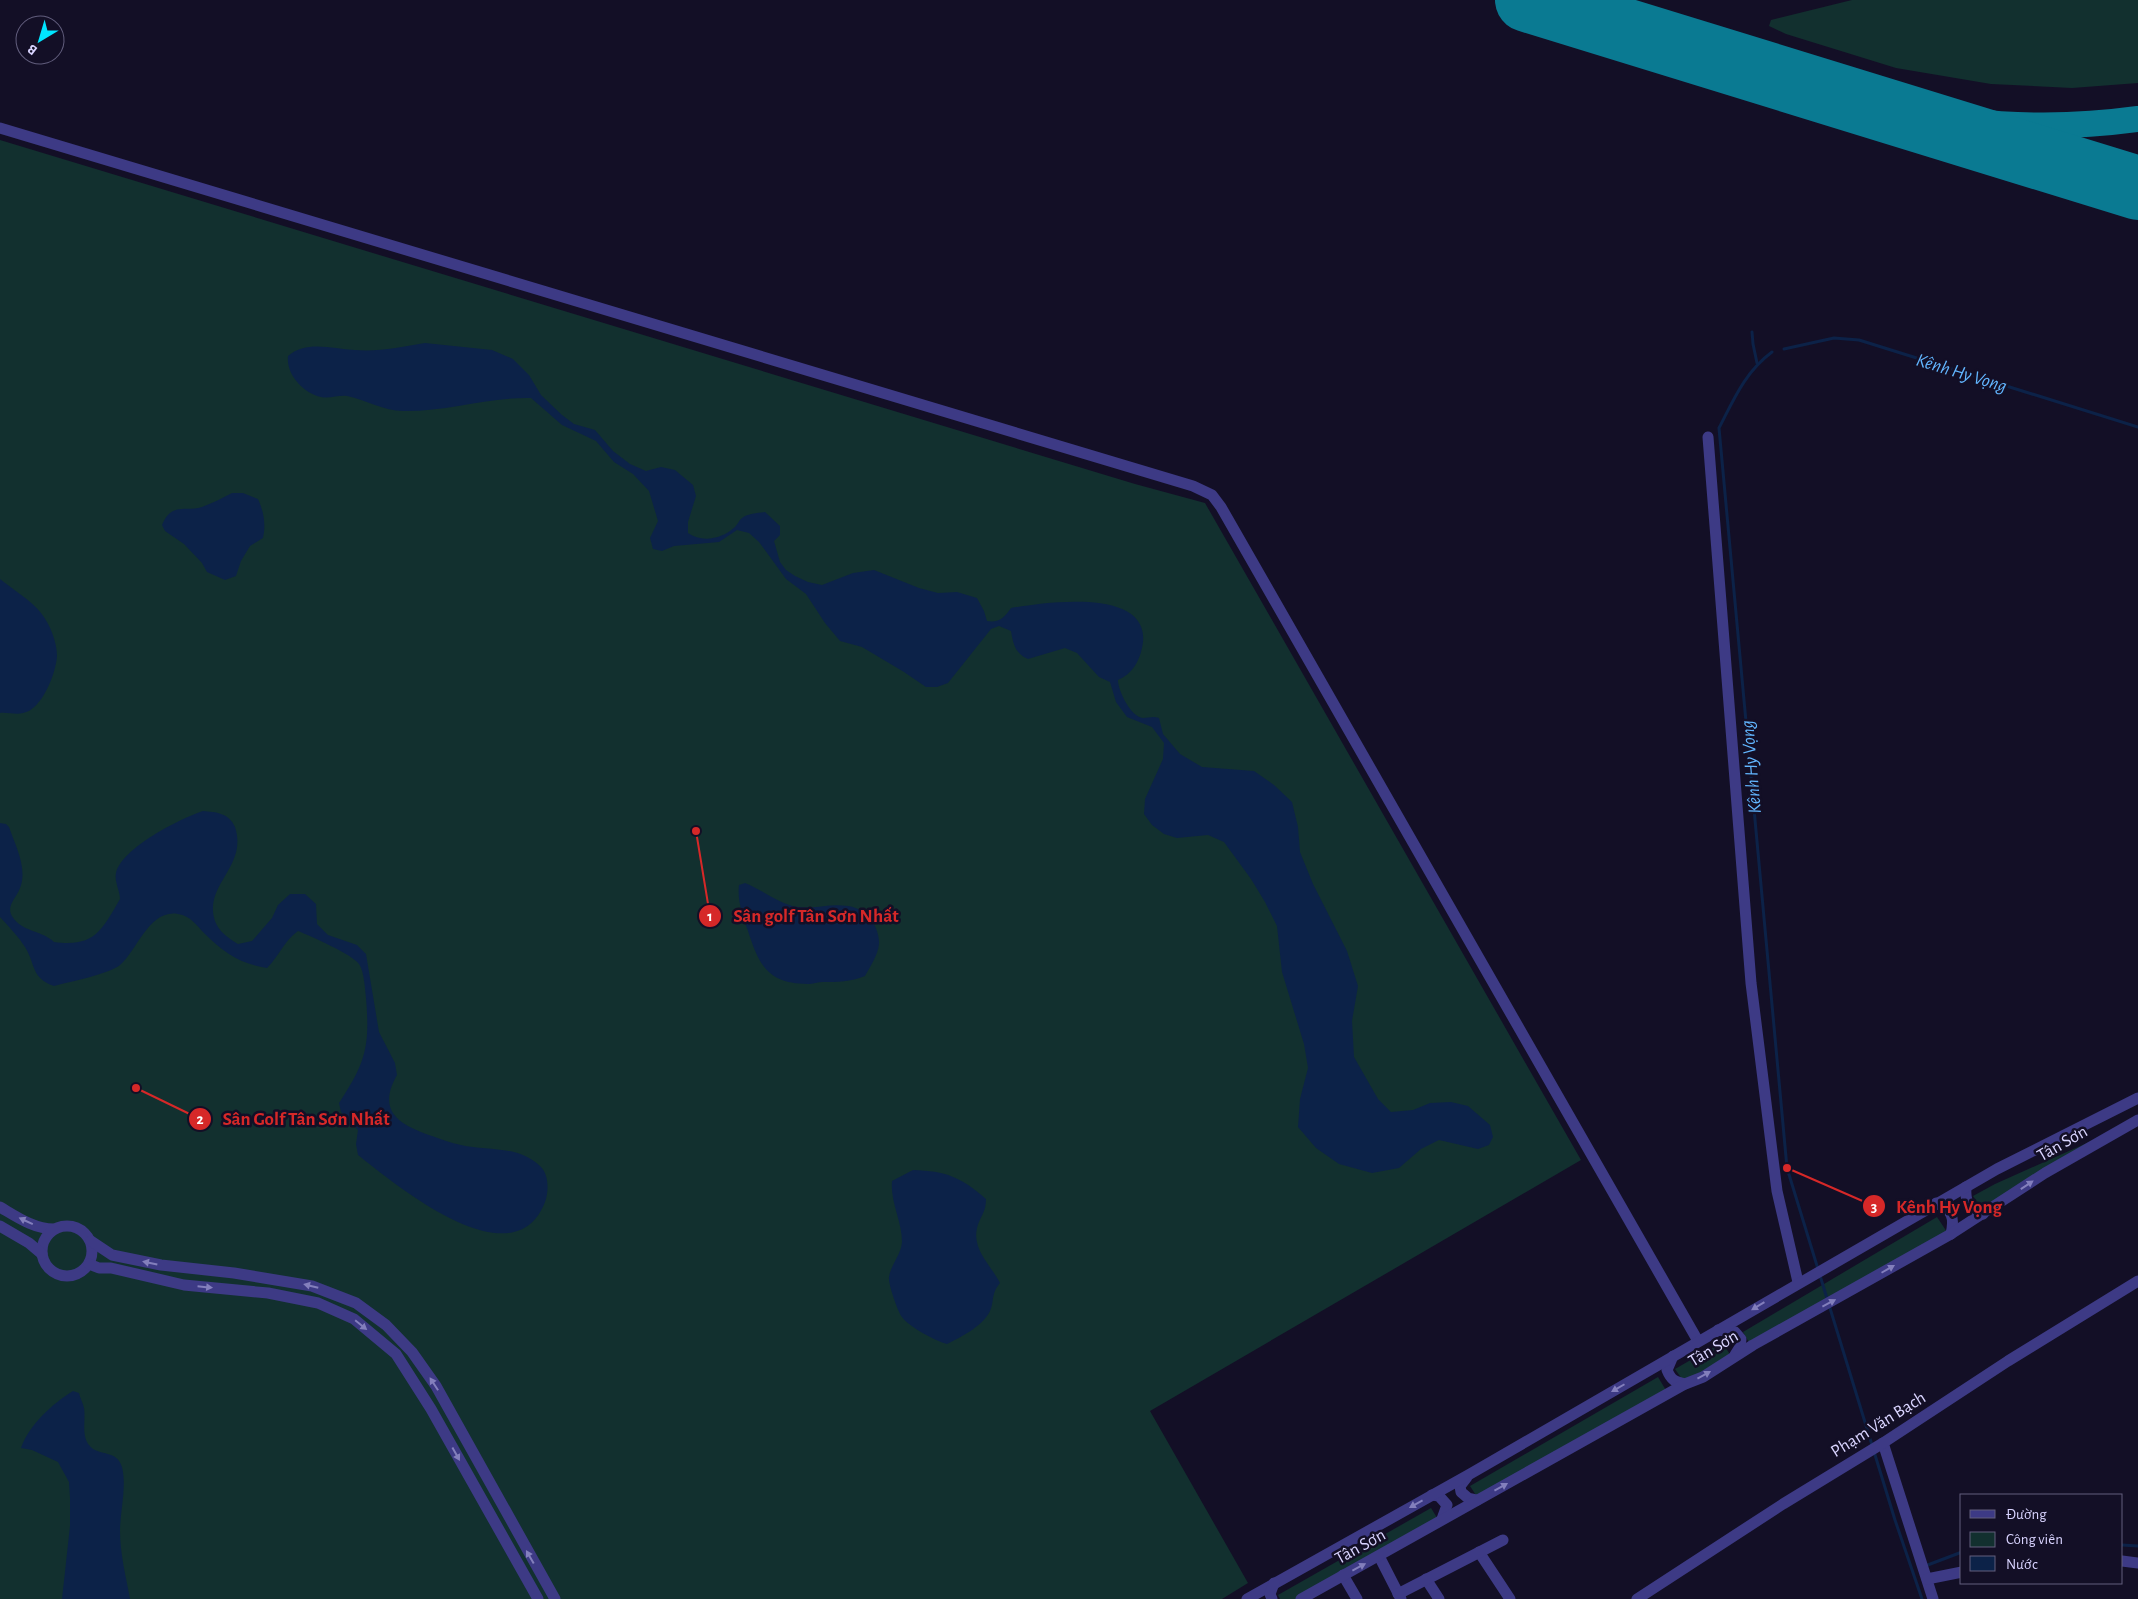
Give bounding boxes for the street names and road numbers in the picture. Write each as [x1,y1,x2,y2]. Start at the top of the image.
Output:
street label: Tân Sơn [2034,1122,2091,1165]
street label: Tân Sơn [1685,1327,1742,1371]
street label: Phạm Văn Bạch [1828,1389,1929,1461]
street label: Tân Sơn [1332,1526,1389,1568]

